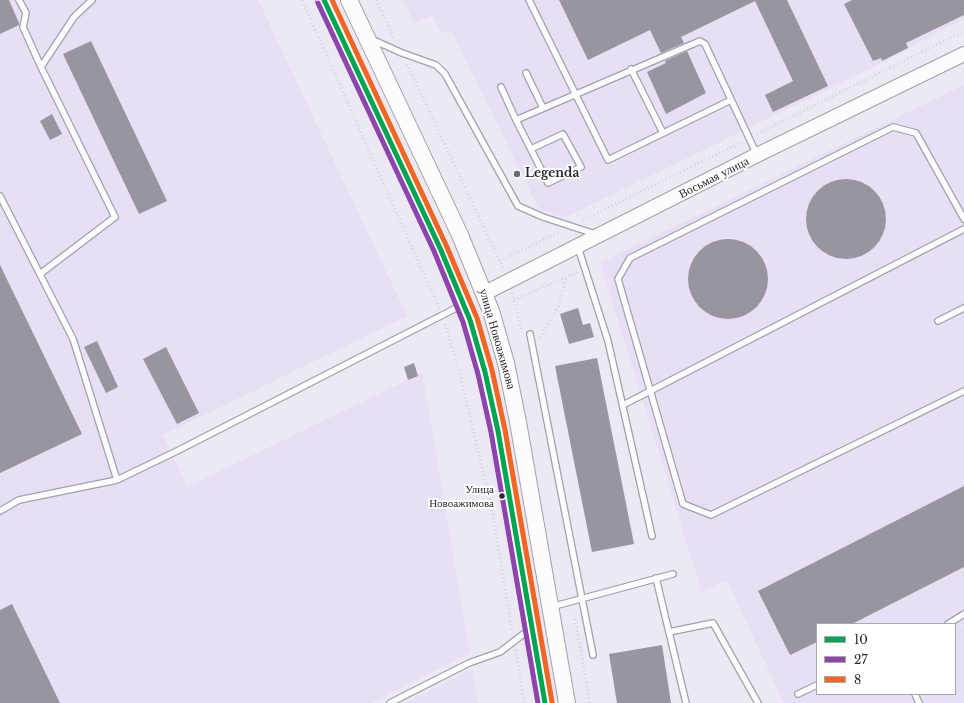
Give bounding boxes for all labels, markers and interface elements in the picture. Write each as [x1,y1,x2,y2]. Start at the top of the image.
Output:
street label: Восьмая улица [677,154,751,202]
place label: Legenda [525,167,579,181]
marker: Legenda [512,169,522,179]
street label: улица Новоажимова [476,287,518,391]
place label: Улица Новоажимова [429,483,494,509]
marker: Улица Новоажимова [497,491,507,501]
legend [816,623,956,695]
text: 10 [854,632,868,647]
text: 27 [854,652,867,667]
text: 8 [854,672,861,687]

